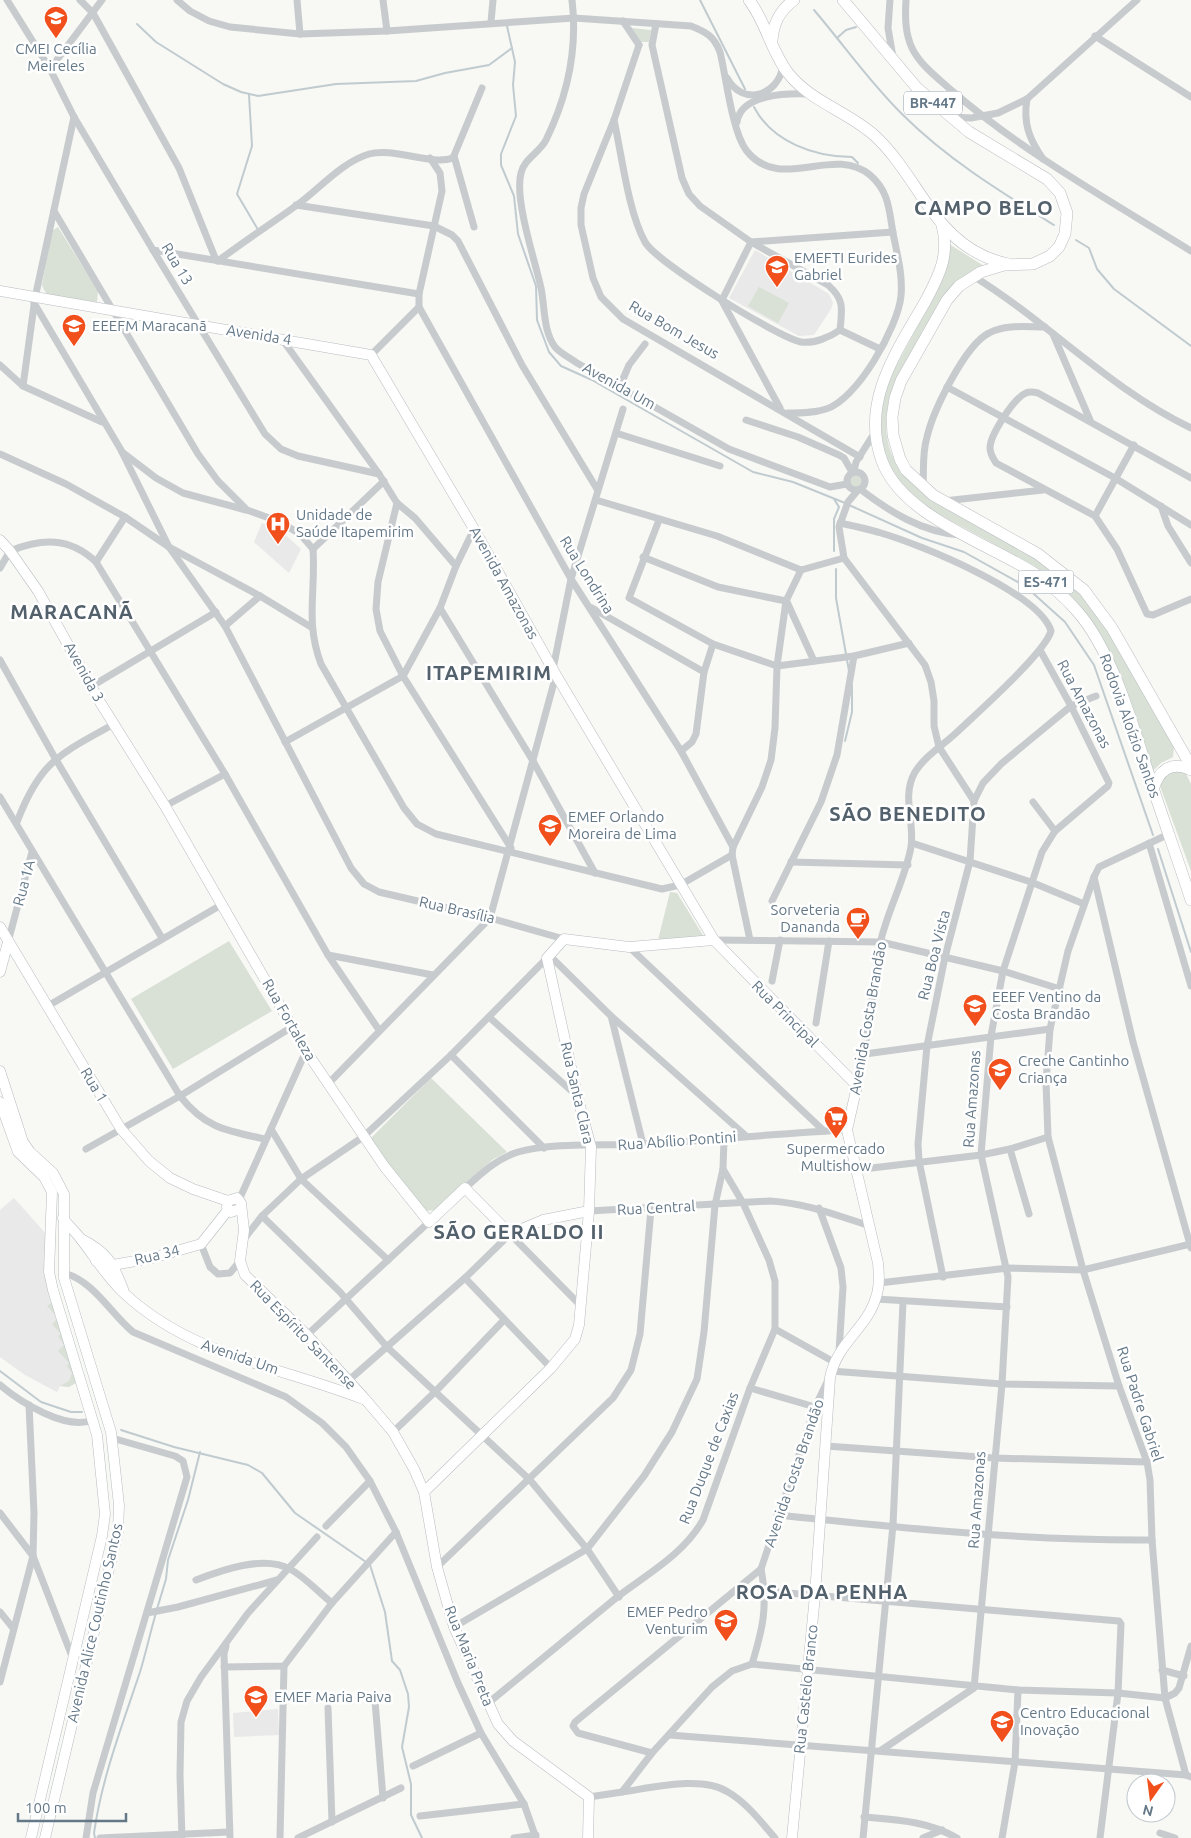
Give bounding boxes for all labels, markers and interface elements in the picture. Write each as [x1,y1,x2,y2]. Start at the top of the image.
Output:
school or university icon: CMEI Cecília Meireles [43,5,69,39]
place label: CMEI Cecília Meireles [15,40,97,74]
road number: BR-447 [904,92,962,115]
district label: CAMPO BELO [914,196,1054,219]
street label: Rua 13 [158,240,197,288]
place label: EMEFTI Eurides Gabriel [794,249,897,283]
school or university icon: EMEFTI Eurides Gabriel [764,254,790,288]
street label: Rua Bom Jesus [626,297,722,362]
school or university icon: EEEFM Maracanã [61,313,87,347]
place label: EEEFM Maracanã [92,317,207,334]
street label: Avenida 4 [225,321,293,348]
street label: Avenida Um [580,359,659,412]
place label: Unidade de Saúde Itapemirim [296,506,414,540]
hospital icon: Unidade de Saúde Itapemirim [265,511,291,545]
street label: Avenida Amazonas [466,524,542,642]
street label: Rua Londrina [557,533,618,617]
road number: ES-471 [1018,570,1074,594]
district label: MARACANÃ [10,600,134,623]
street label: Avenida 3 [61,639,108,705]
street label: Rodovia Aloízio Santos [1097,652,1164,800]
street label: Rua Amazonas [1054,657,1115,751]
district label: ITAPEMIRIM [426,661,552,684]
district label: SÃO BENEDITO [829,802,987,825]
place label: EMEF Orlando Moreira de Lima [568,808,677,842]
school or university icon: EMEF Orlando Moreira de Lima [537,813,563,847]
street label: Rua 1A [9,858,38,908]
street label: Rua Brasília [417,893,497,927]
place label: Sorveteria Dananda [771,901,840,935]
cafe icon: Sorveteria Dananda [845,906,871,940]
street label: Rua Boa Vista [914,908,953,1002]
street label: Avenida Costa Brandão [846,940,889,1096]
street label: Rua Fortaleza [259,976,320,1064]
street label: Rua Principal [749,977,822,1050]
place label: EEEF Ventino da Costa Brandão [992,988,1101,1022]
school or university icon: EEEF Ventino da Costa Brandão [962,993,988,1027]
street label: Rua Santa Clara [557,1040,598,1146]
street label: Rua Amazonas [960,1050,983,1148]
place label: Creche Cantinho Criança [1018,1052,1129,1086]
school or university icon: Creche Cantinho Criança [987,1057,1013,1091]
street label: Rua 1 [77,1064,111,1105]
supermarket icon: Supermercado Multishow [823,1105,849,1139]
street label: Rua Abílio Pontini [617,1128,737,1153]
place label: Supermercado Multishow [787,1140,885,1174]
street label: Rua Central [616,1197,696,1218]
district label: SÃO GERALDO II [433,1220,605,1243]
street label: Rua 34 [133,1241,181,1268]
street label: Rua Espírito Santense [247,1276,360,1393]
street label: Avenida Um [199,1335,281,1378]
street label: Rua Padre Gabriel [1114,1344,1167,1463]
street label: Rua Duque de Caxias [675,1389,742,1526]
street label: Avenida Costa Brandão [760,1397,827,1549]
street label: Rua Amazonas [965,1451,988,1549]
street label: Avenida Alice Coutinho Santos [63,1522,126,1724]
district label: ROSA DA PENHA [736,1580,908,1603]
street label: Rua Maria Preta [442,1603,497,1708]
place label: EMEF Pedro Venturim [627,1603,708,1637]
school or university icon: EMEF Pedro Venturim [713,1608,739,1642]
street label: Rua Castelo Branco [790,1623,821,1754]
school or university icon: EMEF Maria Paiva [243,1684,269,1718]
place label: EMEF Maria Paiva [274,1688,392,1705]
place label: Centro Educacional Inovação [1020,1704,1150,1738]
school or university icon: Centro Educacional Inovação [989,1709,1015,1743]
north arrow [1126,1773,1176,1823]
scale bar [18,1790,125,1822]
text: 100 m [25,1799,67,1816]
text: N [1141,1802,1155,1820]

